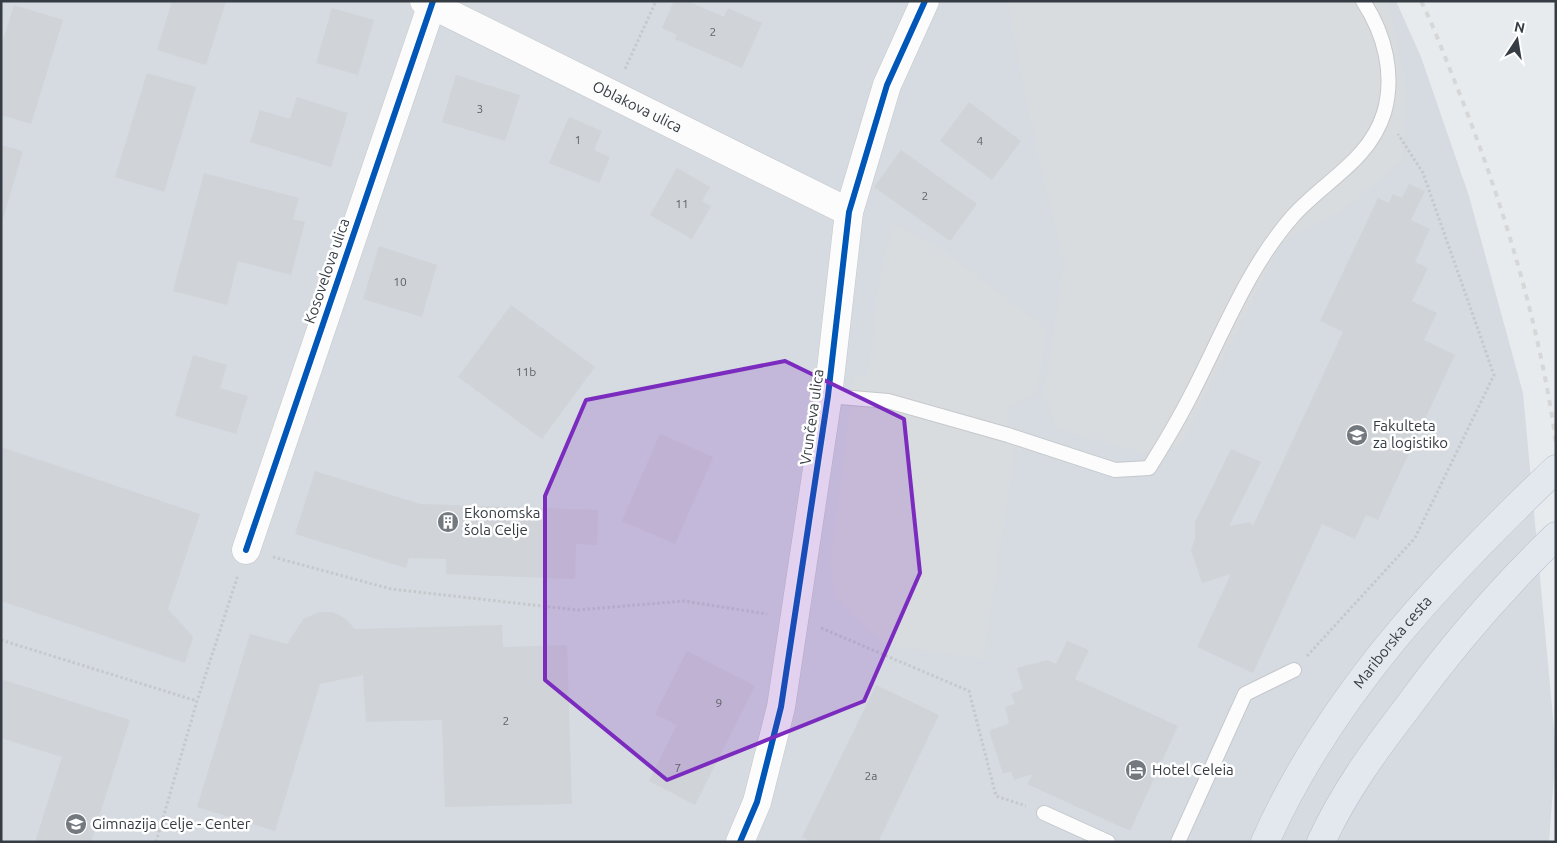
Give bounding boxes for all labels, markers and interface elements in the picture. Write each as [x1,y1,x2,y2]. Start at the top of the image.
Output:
north arrow [1492,15,1542,65]
text: N [1513,18,1526,36]
house number: 2 [710,25,716,38]
street label: Oblakova ulica [590,77,685,136]
house number: 3 [477,102,483,115]
house number: 1 [575,133,581,146]
house number: 4 [977,134,984,147]
house number: 2 [922,189,928,202]
house number: 11 [675,197,689,210]
street label: Kosovelova ulica [301,216,353,326]
house number: 10 [393,275,407,288]
house number: 11b [516,365,536,378]
street label: Vrunčeva ulica [796,368,827,466]
place label: Fakulteta za logistiko [1373,417,1448,451]
school or university icon: Fakulteta za logistiko [1345,423,1369,447]
place label: Ekonomska šola Celje [464,504,541,538]
building icon: Ekonomska šola Celje [436,510,460,534]
street label: Mariborska cesta [1350,592,1435,691]
house number: 9 [716,696,722,709]
house number: 2 [503,714,509,727]
hotel icon: Hotel Celeia [1124,758,1148,782]
house number: 7 [675,761,681,774]
place label: Hotel Celeia [1152,761,1234,778]
house number: 2a [865,769,877,782]
school or university icon: Gimnazija Celje - Center [64,812,88,836]
place label: Gimnazija Celje - Center [92,815,251,832]

